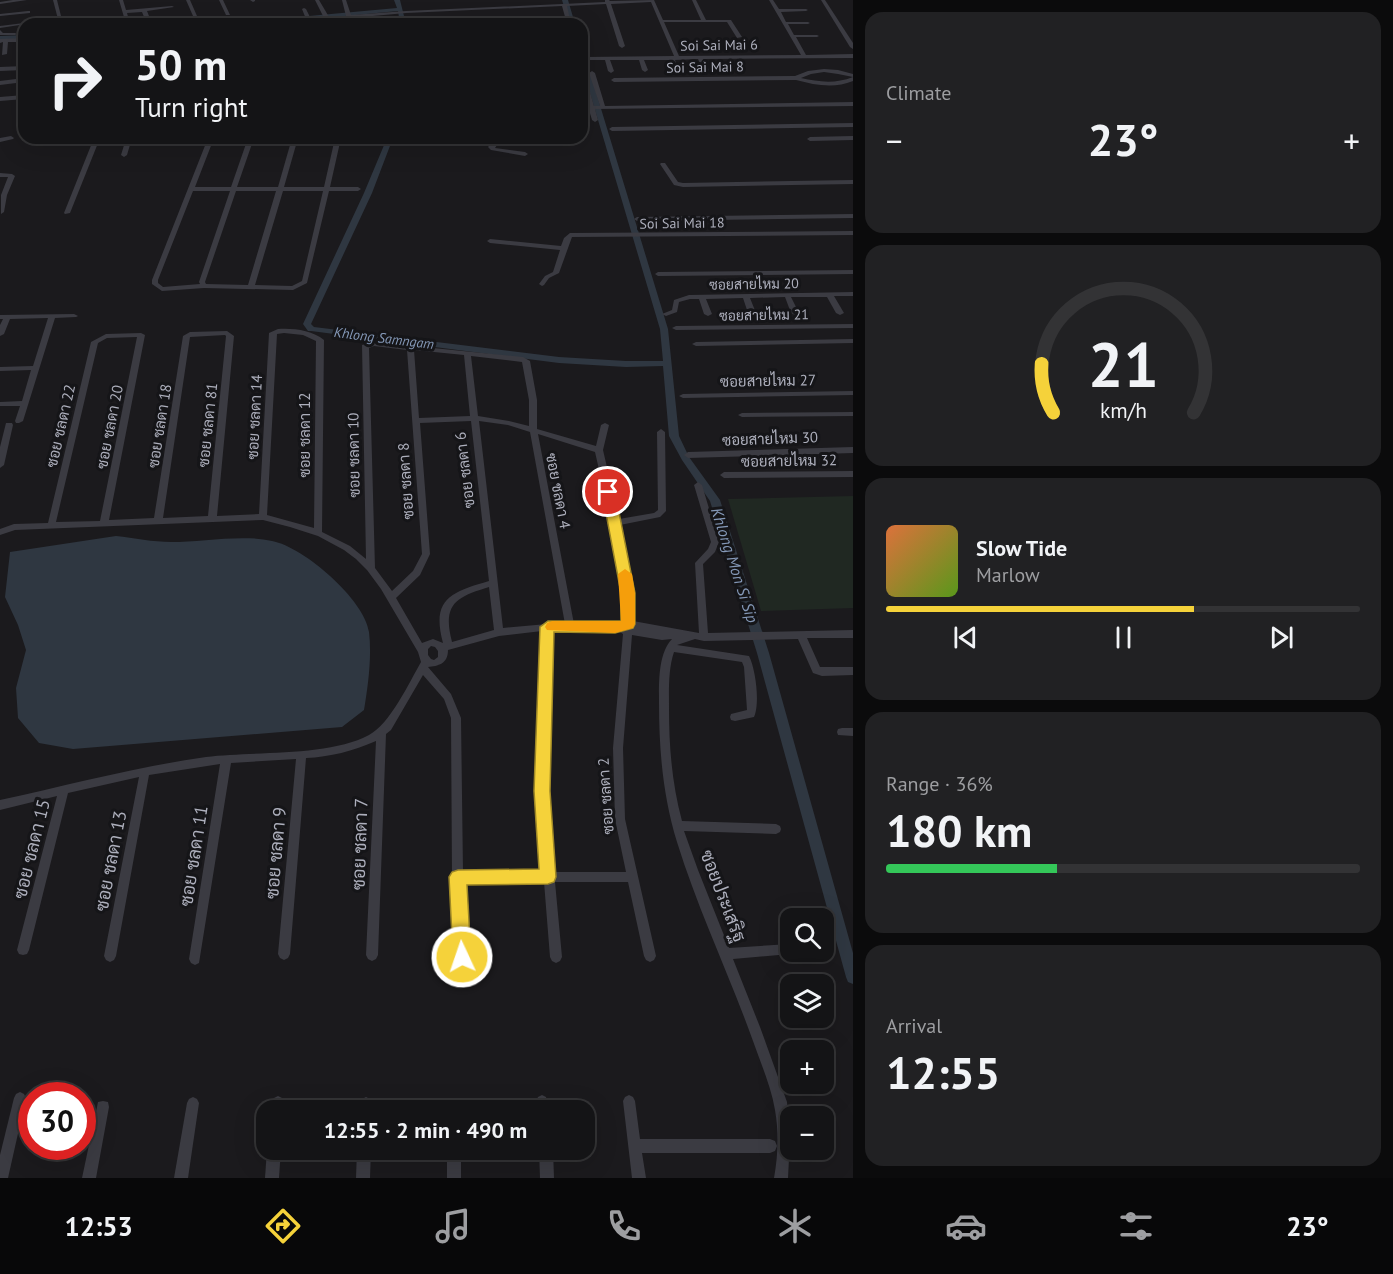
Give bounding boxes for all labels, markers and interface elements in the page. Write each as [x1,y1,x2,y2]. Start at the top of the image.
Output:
street label: Soi Sai Mai 6 [680,35,758,55]
text: 50 m [135,37,227,92]
icon: right [36,42,114,120]
street label: Soi Sai Mai 8 [666,57,744,77]
text: Climate [886,80,952,106]
text: Turn right [135,90,248,124]
text: 23° [1088,110,1158,168]
text: − [886,119,903,162]
text: + [1343,119,1360,162]
street label: Soi Sai Mai 18 [639,213,725,233]
street label: ซอยสายไหม 20 [709,274,799,294]
street label: ซอยสายไหม 21 [719,305,809,325]
water label: Khlong Samngam [333,323,435,353]
text: 21 [1088,323,1158,404]
street label: ซอยสายไหม 27 [720,370,816,391]
street label: ซอย ชลดา 14 [243,374,266,460]
street label: ซอย ชลดา 22 [42,382,79,469]
street label: ซอย ชลดา 18 [143,382,176,469]
street label: ซอย ชลดา 81 [194,382,221,468]
street label: ซอย ชลดา 20 [92,383,127,470]
street label: ซอย ชลดา 12 [295,393,314,477]
text: km/h [1099,396,1146,424]
street label: ซอย ชลดา 10 [343,412,364,498]
street label: ซอยสายไหม 30 [722,427,818,450]
street label: ซอย ชลดา 6 [450,431,479,509]
street label: ซอย ชลดา 8 [393,442,418,520]
street label: ซอยสายไหม 32 [741,450,837,471]
street label: ซอย ชลดา 4 [542,451,575,530]
pin [582,466,633,517]
icon: arrive [591,475,624,508]
water label: Khlong Mon Si Sip [707,505,763,625]
text: Slow Tide [976,534,1067,562]
text: Marlow [976,562,1040,588]
icon: previous [949,621,982,654]
icon: pause [1107,621,1140,654]
icon: next [1265,621,1298,654]
street label: ซอย ชลดา 2 [593,757,618,835]
text: Range · 36% [886,771,993,797]
street label: ซอย ชลดา 15 [8,797,55,901]
street label: ซอย ชลดา 7 [346,798,373,890]
text: 180 km [886,801,1032,859]
street label: ซอย ชลดา 11 [174,804,213,908]
street label: ซอย ชลดา 9 [260,806,291,900]
street label: ซอย ชลดา 13 [89,809,132,913]
street label: ซอยประเสริฐ [695,847,751,945]
map controls [780,908,834,1160]
button: search [780,908,834,962]
position arrow [430,925,494,989]
button: layers [780,974,834,1028]
text: Arrival [886,1013,942,1039]
button: + [780,1040,834,1094]
text: 12:55 [886,1043,1000,1101]
speed limit sign: 30 [18,1082,96,1160]
button: − [780,1106,834,1160]
text: 12:55 · 2 min · 490 m [324,1116,527,1144]
icon: directions [262,1205,304,1247]
icon: music [432,1205,474,1247]
icon: phone [603,1205,645,1247]
icon: climate [774,1205,816,1247]
icon: car [945,1205,987,1247]
icon: filters [1115,1205,1157,1247]
text: 12:53 [64,1209,133,1243]
text: 23° [1286,1209,1329,1243]

